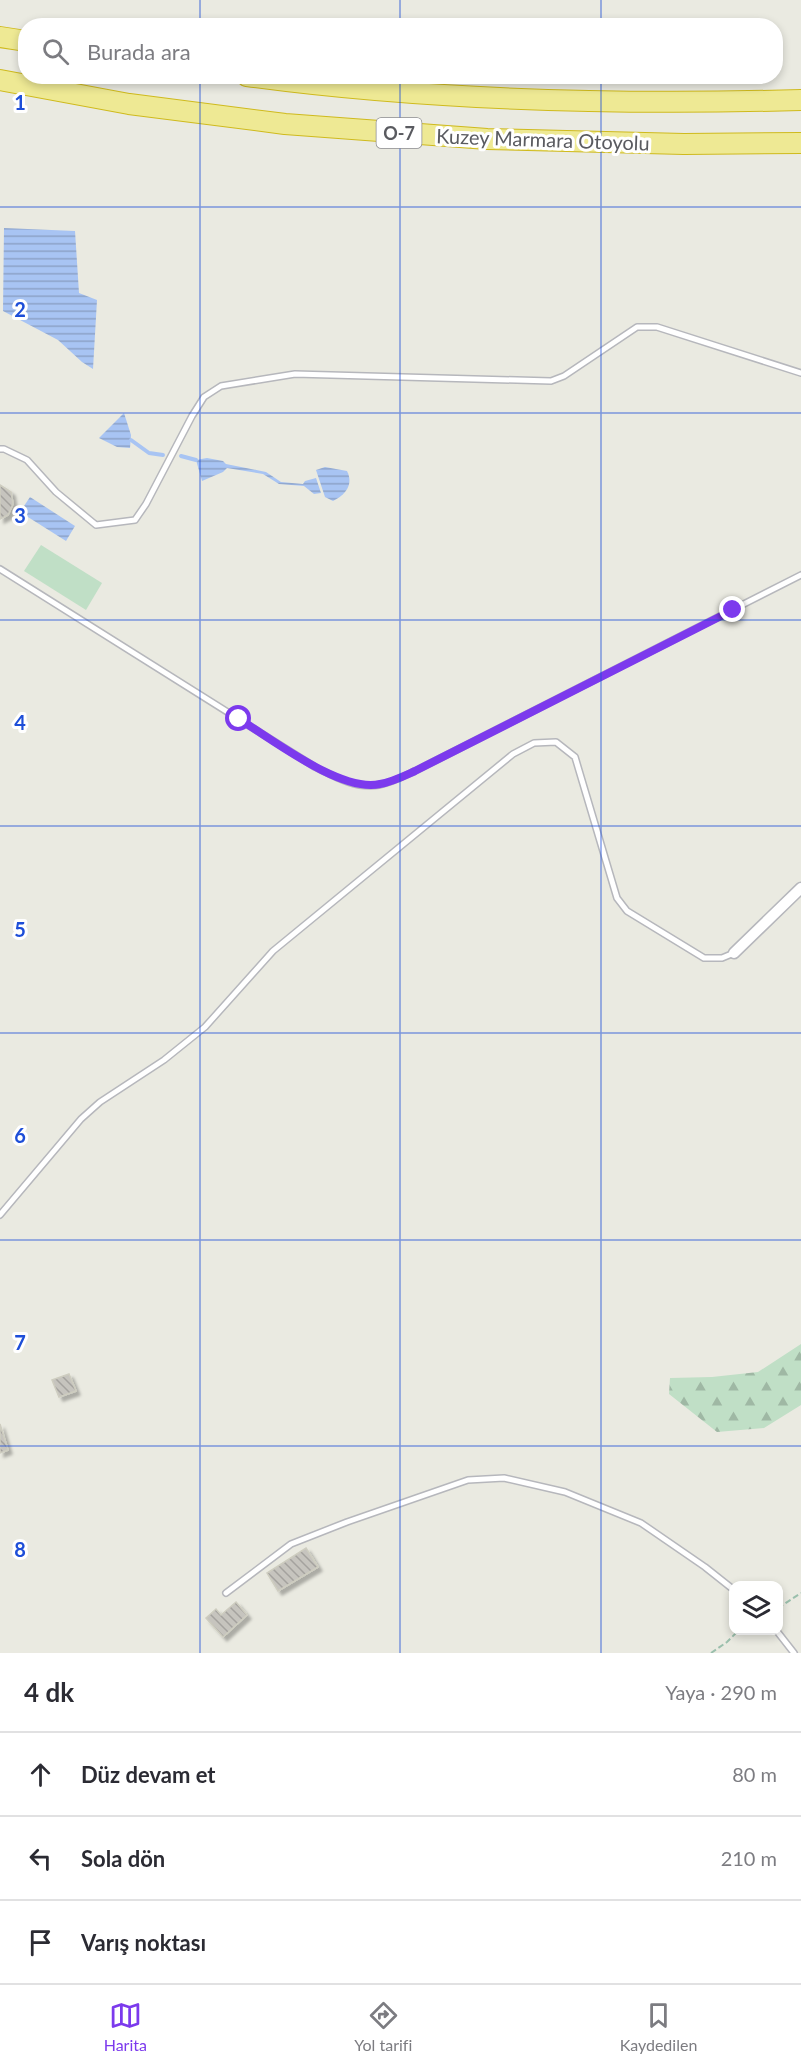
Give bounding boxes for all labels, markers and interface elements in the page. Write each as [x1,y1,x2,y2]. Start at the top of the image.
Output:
search box [18,18,783,84]
icon: search [39,35,72,68]
text: Burada ara [87,38,191,65]
text: 1 [14,90,26,114]
road number: O-7 [376,118,422,148]
street label: Kuzey Marmara Otoyolu [436,123,650,155]
text: 2 [14,297,26,321]
text: 3 [14,503,26,527]
route end [719,596,745,622]
route start [225,705,251,731]
text: 4 [14,710,26,734]
text: 5 [14,917,26,941]
text: 6 [14,1123,26,1147]
text: 7 [14,1330,26,1354]
text: 8 [14,1537,26,1561]
map controls [729,1581,783,1635]
button: layers [729,1581,783,1635]
text: 4 dk [24,1676,74,1708]
text: Yaya · 290 m [665,1680,777,1704]
icon: ahead [24,1758,57,1791]
text: Düz devam et [81,1761,216,1788]
text: 80 m [732,1762,777,1786]
icon: left [24,1842,57,1875]
text: Sola dön [81,1845,165,1872]
text: 210 m [721,1846,777,1870]
icon: arrive [24,1926,57,1959]
text: Varış noktası [81,1929,206,1956]
tab: Harita [104,1999,147,2054]
tab: Yol tarifi [354,1999,412,2054]
tab: Kaydedilen [620,1999,697,2054]

